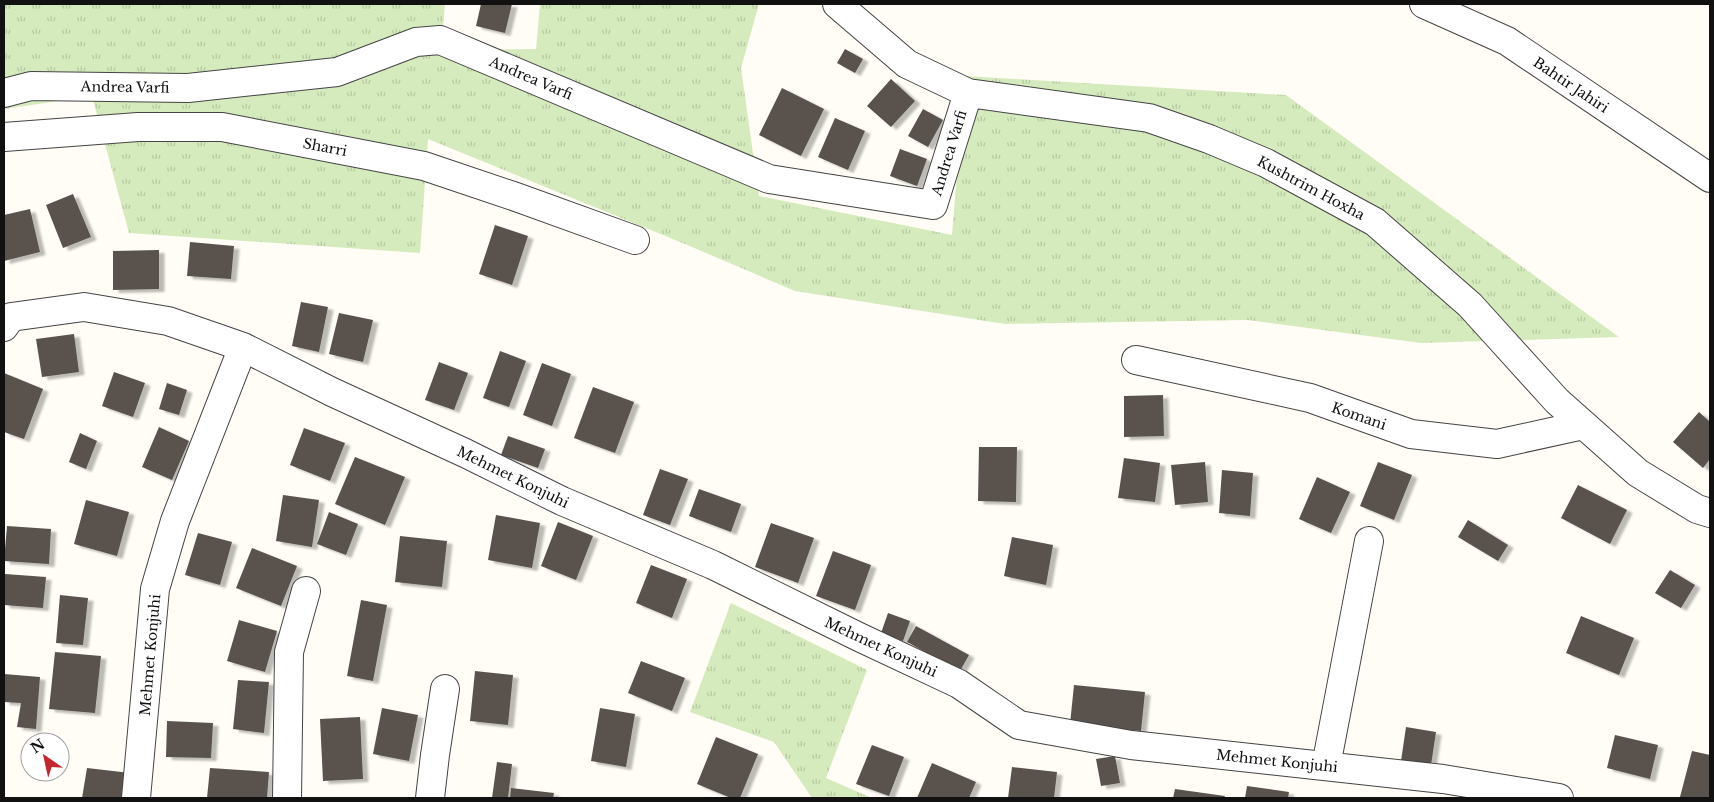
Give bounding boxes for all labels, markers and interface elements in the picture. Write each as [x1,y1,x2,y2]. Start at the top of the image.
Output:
street label: Andrea Varfi [486,52,575,104]
street label: Bahtir Jahiri [1530,53,1612,117]
street label: Andrea Varfi [79,77,170,97]
street label: Andrea Varfi [927,108,971,199]
street label: Sharri [301,134,349,160]
street label: Kushtrim Hoxha [1254,152,1368,224]
street label: Komani [1329,398,1389,434]
street label: Mehmet Konjuhi [454,442,572,512]
street label: Mehmet Konjuhi [136,593,164,717]
street label: Mehmet Konjuhi [822,613,940,681]
north arrow [20,732,70,782]
text: N [27,735,48,757]
street label: Mehmet Konjuhi [1215,746,1339,776]

